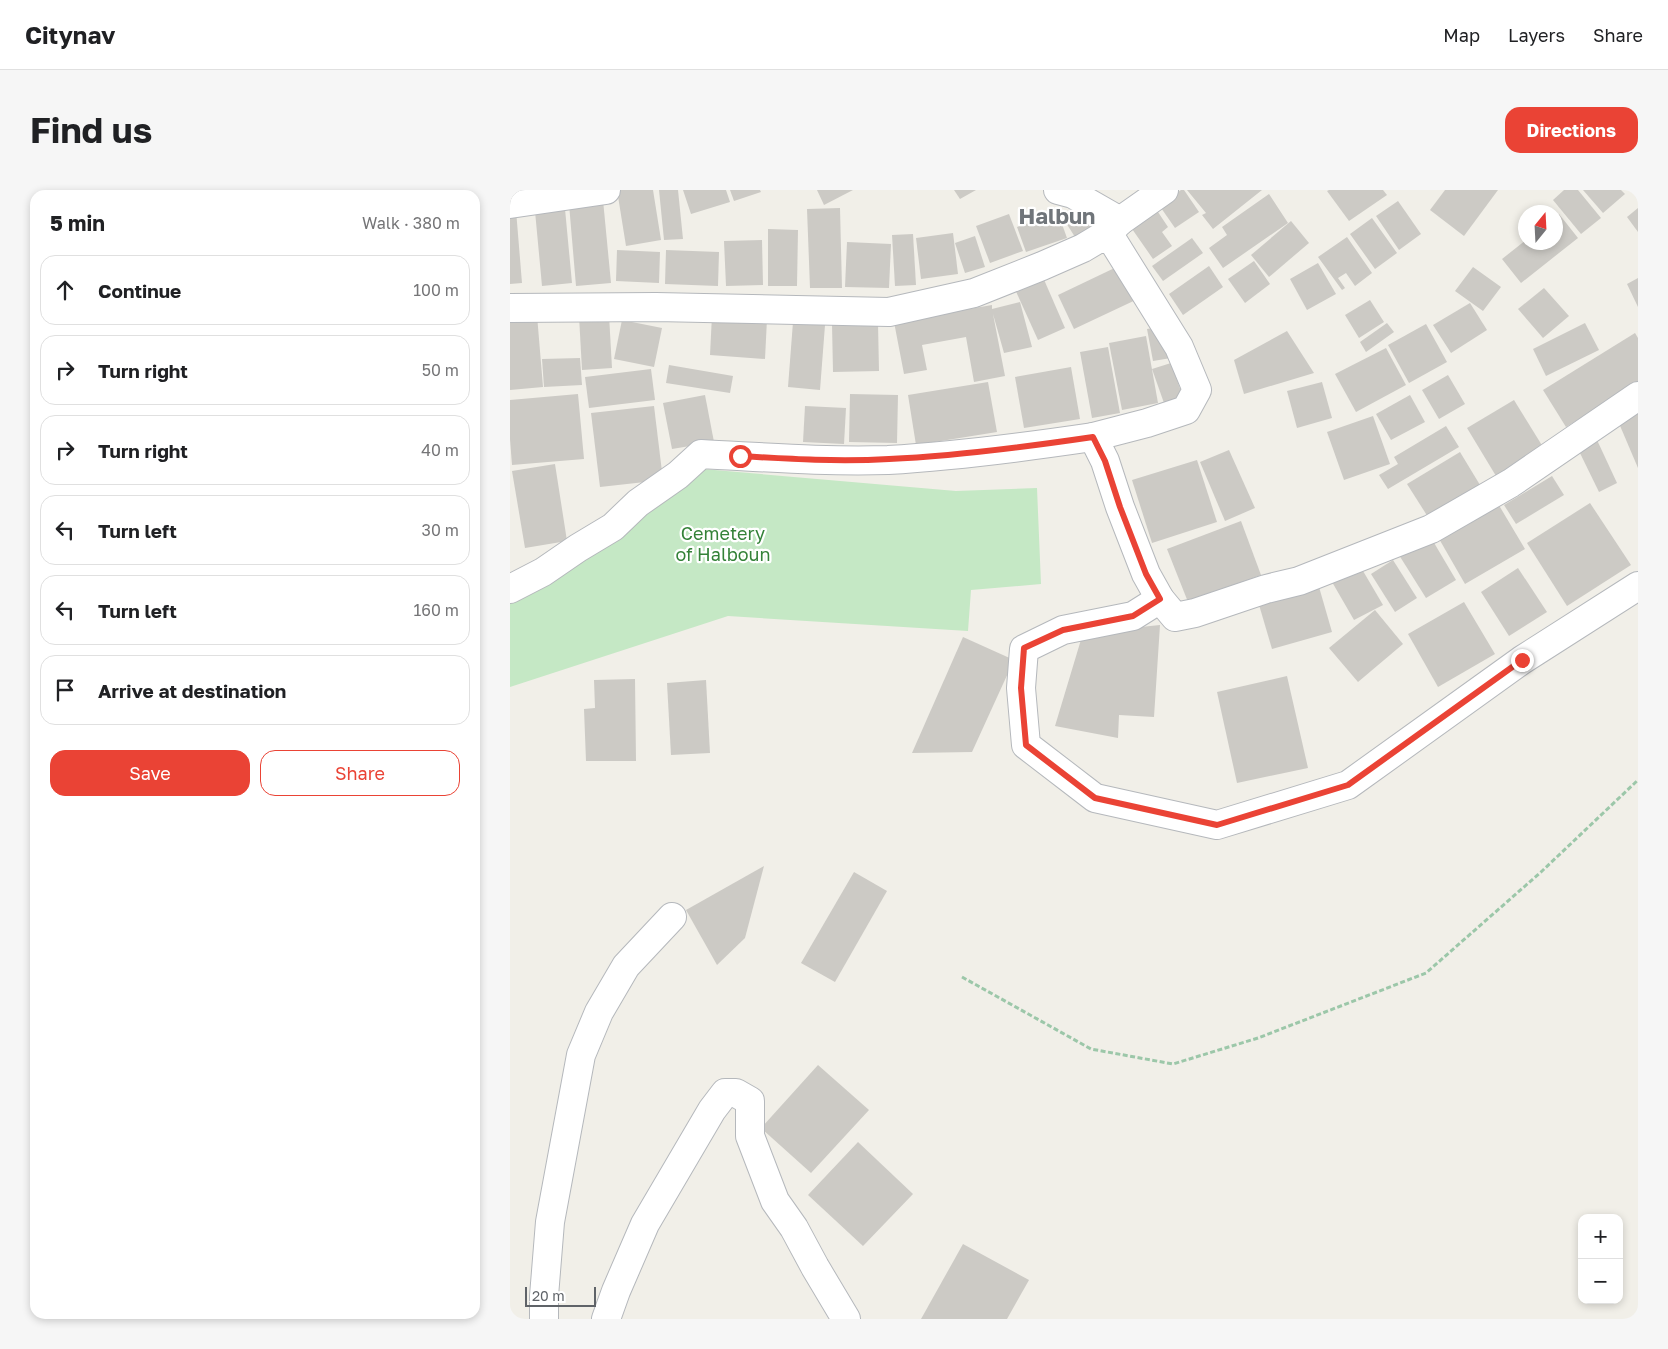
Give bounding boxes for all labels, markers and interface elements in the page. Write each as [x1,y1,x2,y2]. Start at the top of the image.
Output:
text: Citynav [25,20,115,49]
text: Map [1443,24,1480,46]
text: Layers [1508,24,1565,46]
text: Share [1593,24,1643,46]
button: Directions [1505,107,1638,153]
text: Find us [30,109,152,151]
district label: Halbun [1019,202,1095,229]
north arrow [1518,205,1563,250]
text: 5 min [50,210,105,236]
text: Walk · 380 m [362,213,460,233]
icon: ahead [51,276,79,304]
text: Continue [98,279,181,302]
text: 100 m [413,280,459,300]
icon: right [51,356,79,384]
text: Turn right [98,359,188,382]
text: 50 m [422,360,459,380]
icon: right [51,436,79,464]
text: Turn right [98,439,188,462]
text: 40 m [421,440,459,460]
route start [729,445,752,468]
icon: left [51,516,79,544]
text: Turn left [98,519,177,542]
text: 30 m [422,520,459,540]
park label: Cemetery of Halboun [675,522,771,565]
icon: left [51,596,79,624]
text: Turn left [98,599,177,622]
text: 160 m [413,600,459,620]
route end [1511,649,1534,672]
icon: arrive [51,676,79,704]
text: Arrive at destination [98,679,286,702]
button: Save [50,750,250,796]
button: Share [260,750,460,796]
map controls [1578,1214,1623,1304]
button: + [1578,1214,1623,1259]
button: − [1578,1259,1623,1304]
scale bar [525,1284,596,1307]
text: 20 m [532,1287,565,1304]

